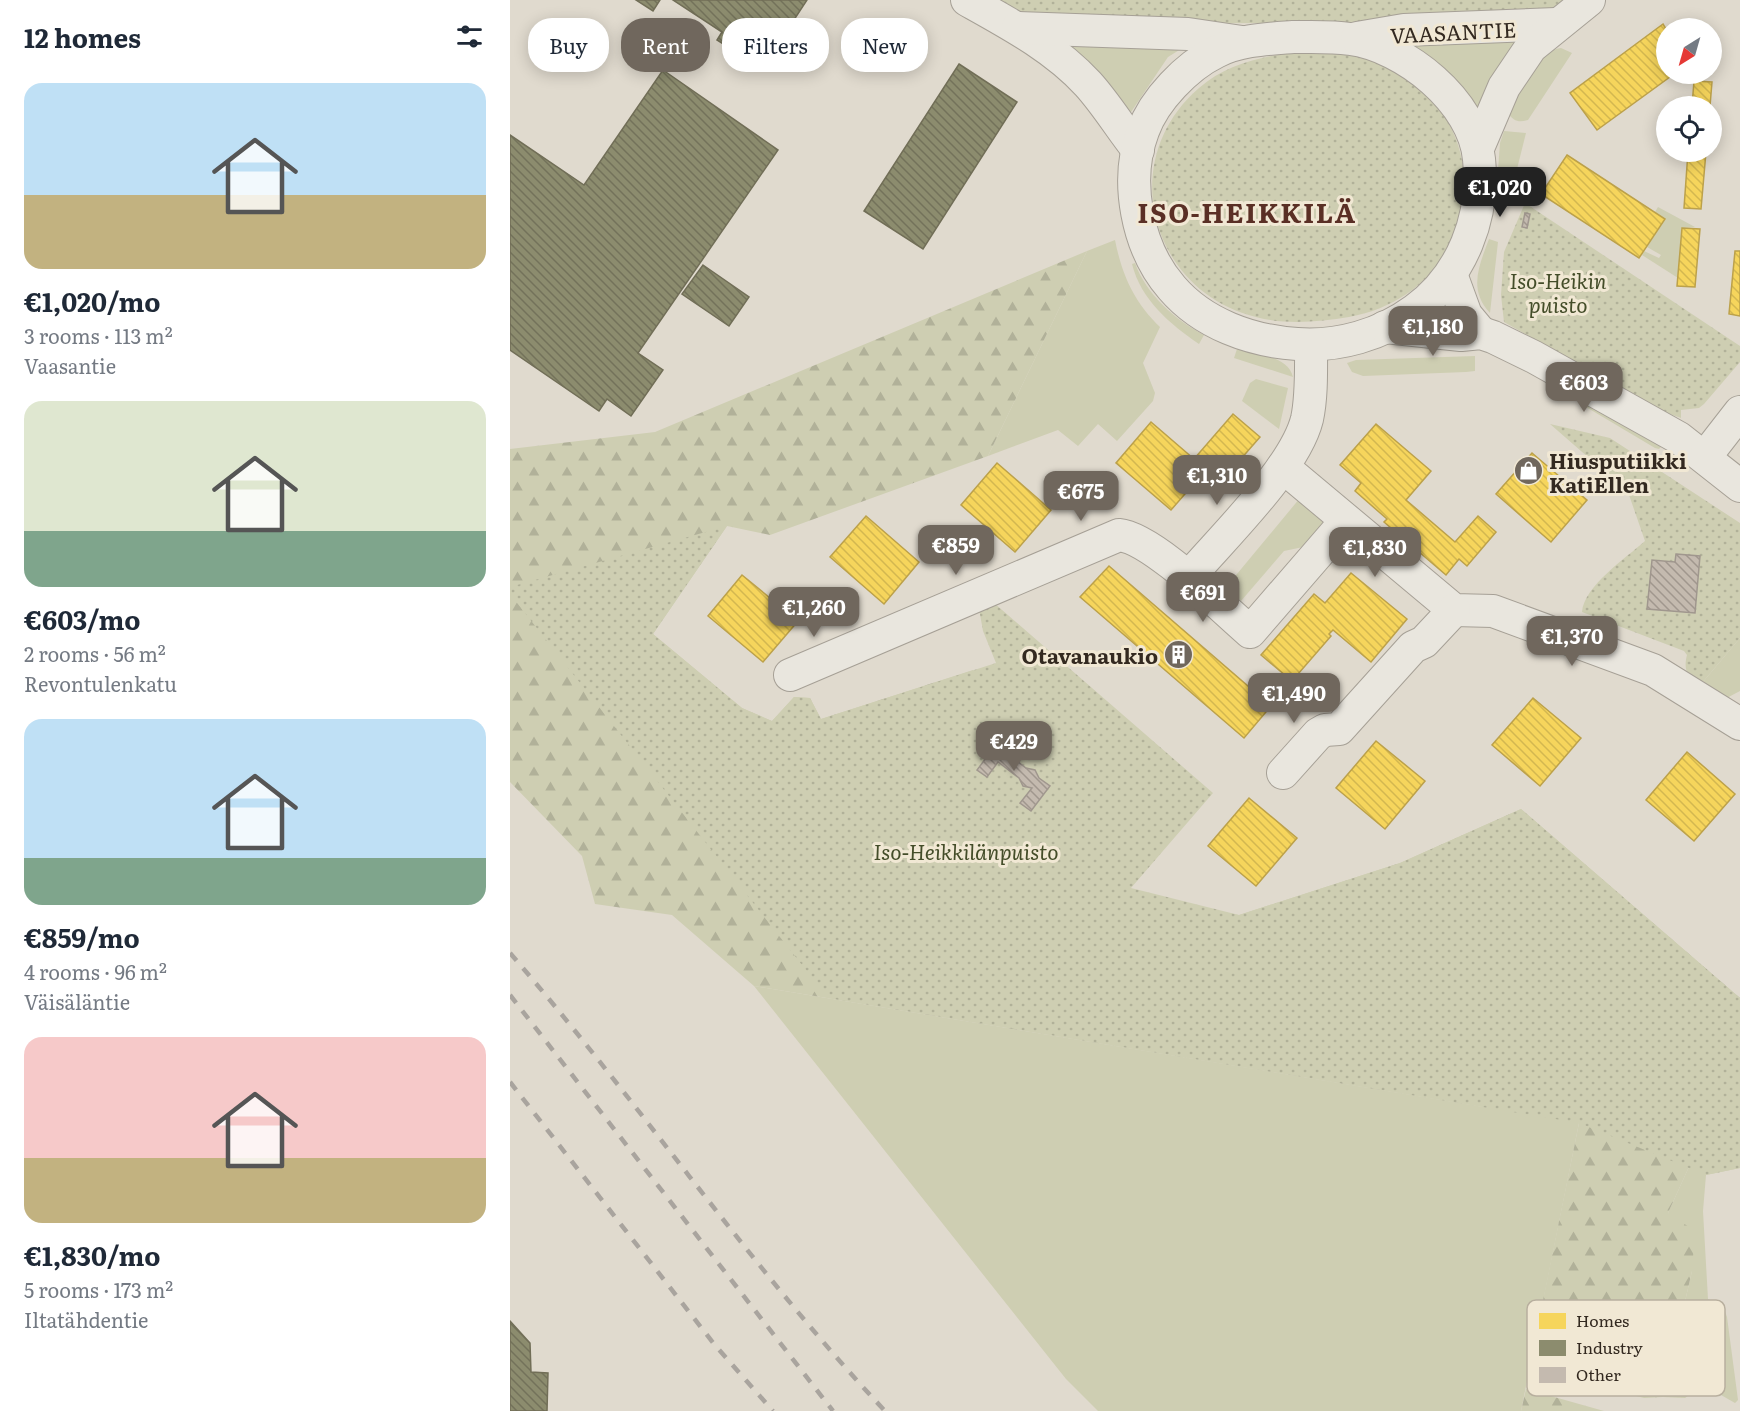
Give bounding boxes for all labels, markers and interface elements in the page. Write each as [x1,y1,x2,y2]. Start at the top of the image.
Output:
street label: VAASANTIE [1389,12,1517,50]
text: 12 homes [24,17,141,56]
chip: Buy [528,18,609,72]
chip: Rent [621,18,710,72]
chip: Filters [722,18,829,72]
chip: New [841,18,928,72]
north arrow [1656,18,1722,84]
map controls [1656,18,1722,162]
icon: filters [453,20,486,53]
button: locate [1656,96,1722,162]
icon: home [201,122,309,230]
pin: €1,020 [1451,167,1549,218]
text: €1,020 [1468,171,1532,201]
district label: ISO-HEIKKILÄ [1137,191,1357,231]
park label: Iso-Heikin puisto [1509,264,1607,319]
text: €1,020/mo [24,281,160,320]
pin: €1,180 [1384,306,1482,357]
text: €1,180 [1402,310,1464,340]
text: 3 rooms · 113 m² [24,320,173,350]
text: Vaasantie [24,350,116,380]
pin: €603 [1548,362,1620,413]
text: €603 [1560,366,1608,396]
icon: home [201,440,309,548]
place label: Hiusputiikki KatiEllen [1549,444,1687,499]
pin: €1,310 [1168,455,1266,506]
shop icon: Hiusputiikki KatiEllen [1512,455,1544,487]
text: €1,310 [1187,459,1247,489]
pin: €675 [1045,471,1117,522]
text: €675 [1058,475,1104,505]
pin: €859 [920,525,992,576]
pin: €1,830 [1326,527,1424,578]
text: €859 [932,529,980,559]
text: €1,830 [1343,531,1407,561]
pin: €691 [1167,572,1239,623]
text: €691 [1180,576,1226,606]
pin: €1,260 [765,587,863,638]
text: €1,260 [782,591,846,621]
text: €603/mo [24,599,141,638]
pin: €1,370 [1523,616,1621,667]
text: €1,370 [1541,620,1603,650]
text: 2 rooms · 56 m² [24,638,166,668]
building icon: Otavanaukio [1163,638,1195,670]
place label: Otavanaukio [1022,639,1158,670]
text: Revontulenkatu [24,668,177,698]
pin: €1,490 [1245,673,1343,724]
text: €1,490 [1262,677,1326,707]
pin: €429 [978,721,1050,772]
text: €429 [990,725,1038,755]
icon: home [201,758,309,866]
park label: Iso-Heikkilänpuisto [874,835,1058,866]
text: €859/mo [24,917,140,956]
text: 4 rooms · 96 m² [24,956,167,986]
text: Väisäläntie [24,986,130,1016]
icon: home [201,1076,309,1184]
text: €1,830/mo [24,1235,161,1274]
text: 5 rooms · 173 m² [24,1274,173,1304]
legend [1527,1300,1725,1396]
text: Iltatähdentie [24,1304,149,1334]
text: Homes [1576,1308,1629,1332]
text: Industry [1576,1335,1644,1359]
text: Other [1576,1362,1621,1386]

